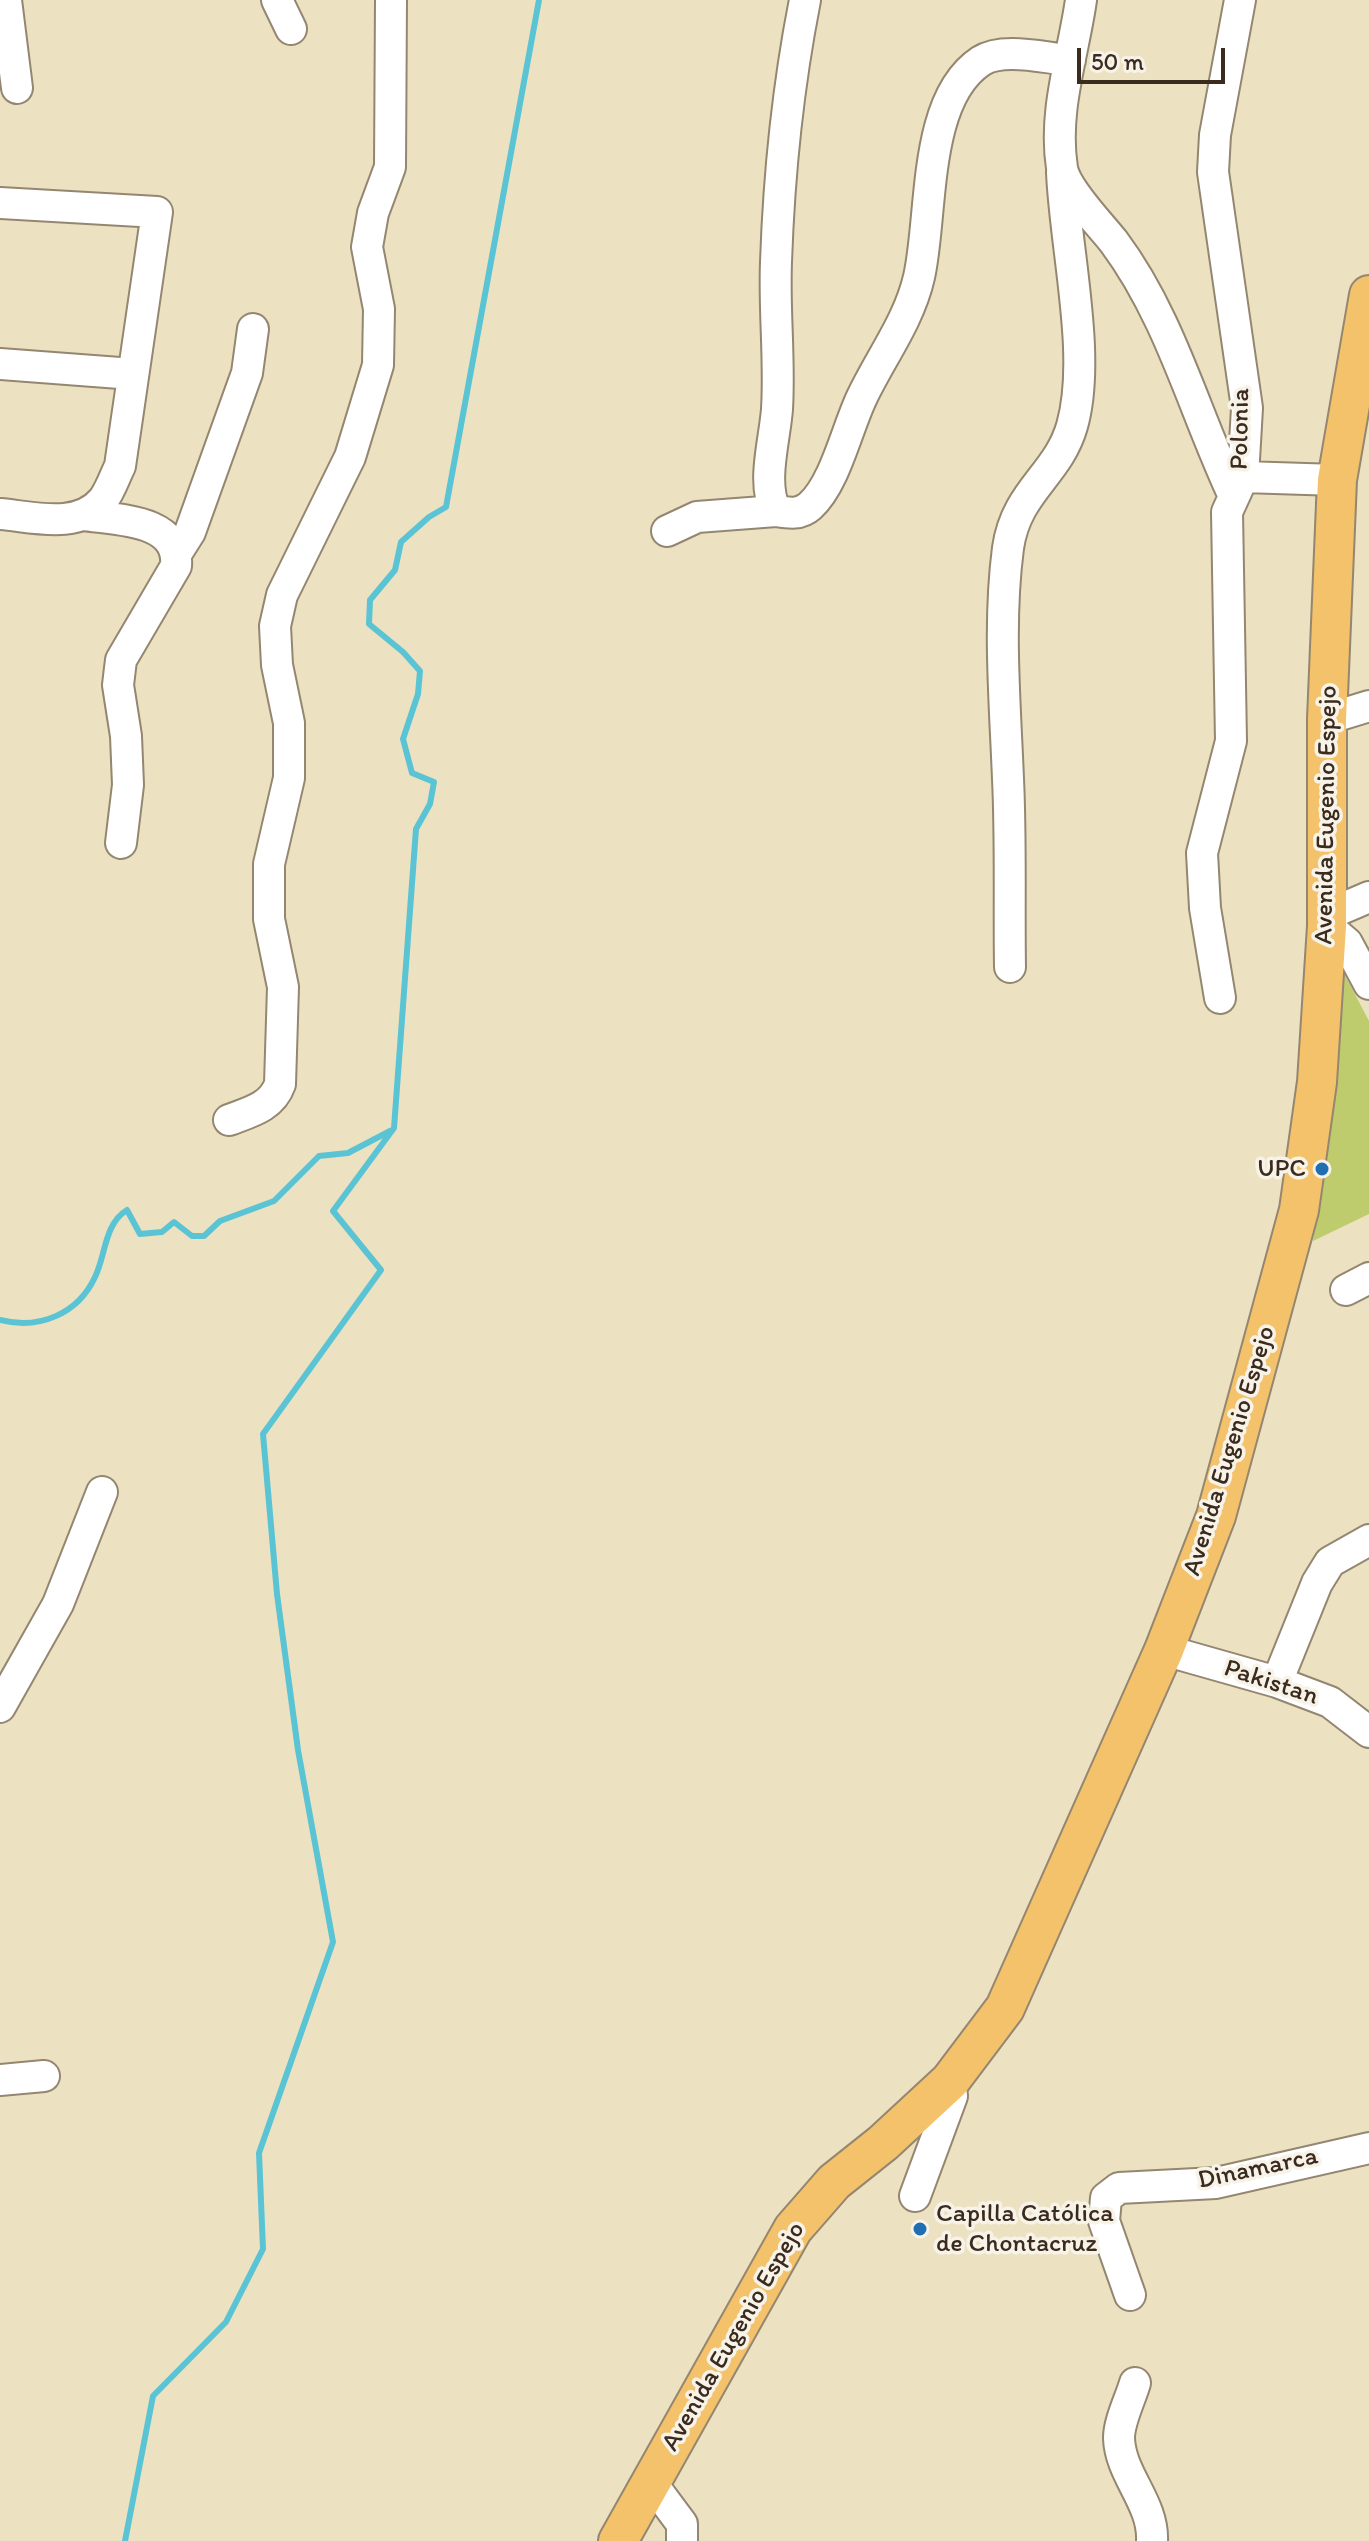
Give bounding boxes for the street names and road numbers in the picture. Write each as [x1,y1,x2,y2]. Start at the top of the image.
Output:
street label: Polonia [1225,388,1257,470]
street label: Avenida Eugenio Espejo [1309,685,1345,945]
street label: Avenida Eugenio Espejo [1177,1322,1283,1580]
street label: Pakistan [1220,1653,1322,1713]
street label: Dinamarca [1195,2141,1321,2197]
street label: Avenida Eugenio Espejo [656,2217,812,2457]

